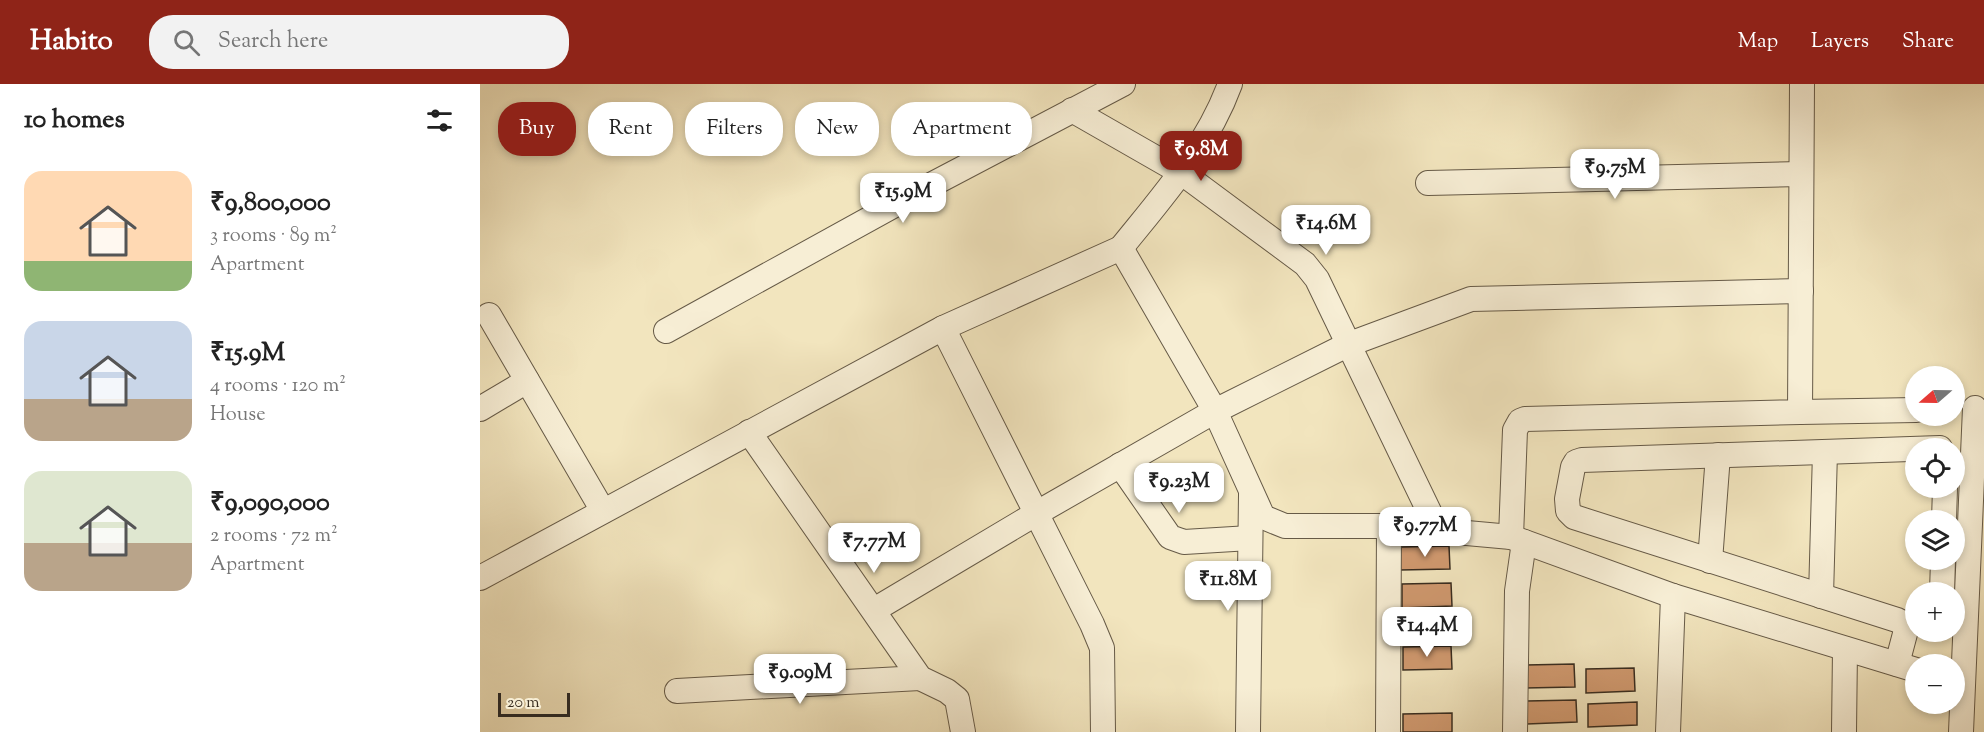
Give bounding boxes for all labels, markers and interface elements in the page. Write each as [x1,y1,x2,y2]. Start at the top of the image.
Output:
search box [149,15,569,69]
text: Habito [30,22,113,62]
icon: search [170,26,203,59]
text: Search here [218,26,328,58]
text: Map [1738,27,1778,57]
text: Layers [1811,27,1869,57]
text: Share [1902,27,1954,57]
text: 10 homes [24,102,125,139]
chip: Buy [498,102,576,156]
chip: Rent [588,102,673,156]
chip: Filters [685,102,783,156]
chip: New [795,102,879,156]
chip: Apartment [891,102,1032,156]
icon: filters [423,104,456,137]
pin: ₹9.8M [1159,131,1243,182]
text: ₹9.8M [1174,136,1228,165]
pin: ₹9.75M [1566,149,1664,200]
text: ₹9.75M [1584,154,1646,183]
pin: ₹15.9M [854,173,952,224]
text: ₹15.9M [874,178,932,207]
text: ₹9,800,000 [210,185,331,222]
icon: home [72,195,144,267]
pin: ₹14.6M [1277,205,1375,256]
text: ₹14.6M [1295,210,1357,239]
text: 3 rooms · 89 m² [210,222,337,251]
text: Apartment [210,251,305,280]
text: ₹15.9M [210,335,285,372]
icon: home [72,345,144,417]
north arrow [1905,366,1965,426]
map controls [1905,366,1965,714]
text: 4 rooms · 120 m² [210,372,346,401]
text: House [210,401,265,430]
button: locate [1905,438,1965,498]
pin: ₹9.23M [1130,463,1228,514]
text: ₹9.23M [1148,468,1210,497]
text: ₹9,090,000 [210,485,330,522]
icon: home [72,495,144,567]
pin: ₹9.77M [1376,507,1474,558]
button: layers [1905,510,1965,570]
text: ₹9.77M [1393,512,1457,541]
text: 2 rooms · 72 m² [210,522,338,551]
pin: ₹7.77M [825,523,923,574]
text: ₹7.77M [842,528,906,557]
text: Apartment [210,551,305,580]
pin: ₹11.8M [1179,561,1277,612]
text: ₹11.8M [1199,566,1257,595]
button: + [1905,582,1965,642]
pin: ₹14.4M [1378,607,1476,658]
text: ₹14.4M [1396,612,1458,641]
pin: ₹9.09M [751,654,849,705]
button: − [1905,654,1965,714]
text: ₹9.09M [768,659,832,688]
scale bar [498,690,570,718]
text: 20 m [507,692,540,715]

